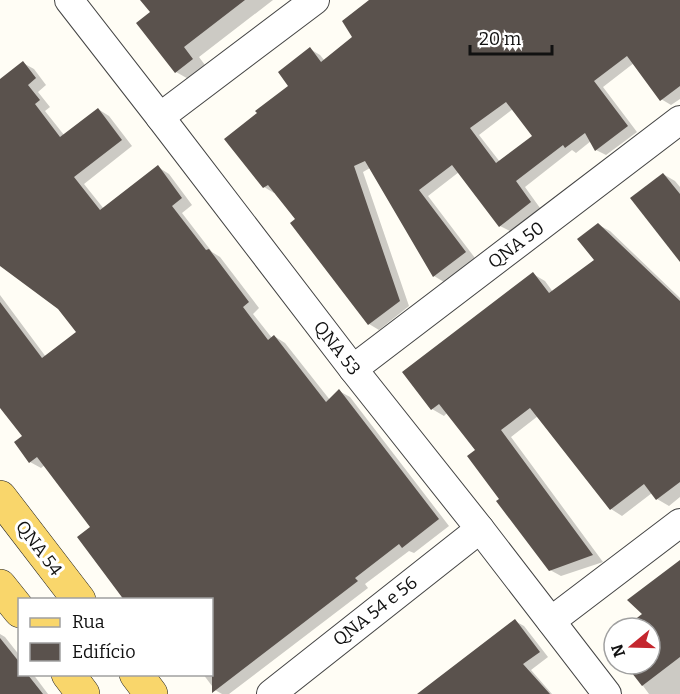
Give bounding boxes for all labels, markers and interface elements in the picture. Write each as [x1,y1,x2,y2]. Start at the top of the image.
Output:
scale bar [470,18,552,56]
text: 20 m [479,28,521,50]
street label: QNA 50 [483,217,549,273]
street label: QNA 53 [309,316,365,380]
street label: QNA 54 [11,516,67,580]
street label: QNA 54 e 56 [328,571,422,651]
legend [18,598,213,676]
text: Rua [72,611,105,633]
north arrow [602,616,662,676]
text: Edifício [72,641,136,663]
text: N [607,642,629,660]

